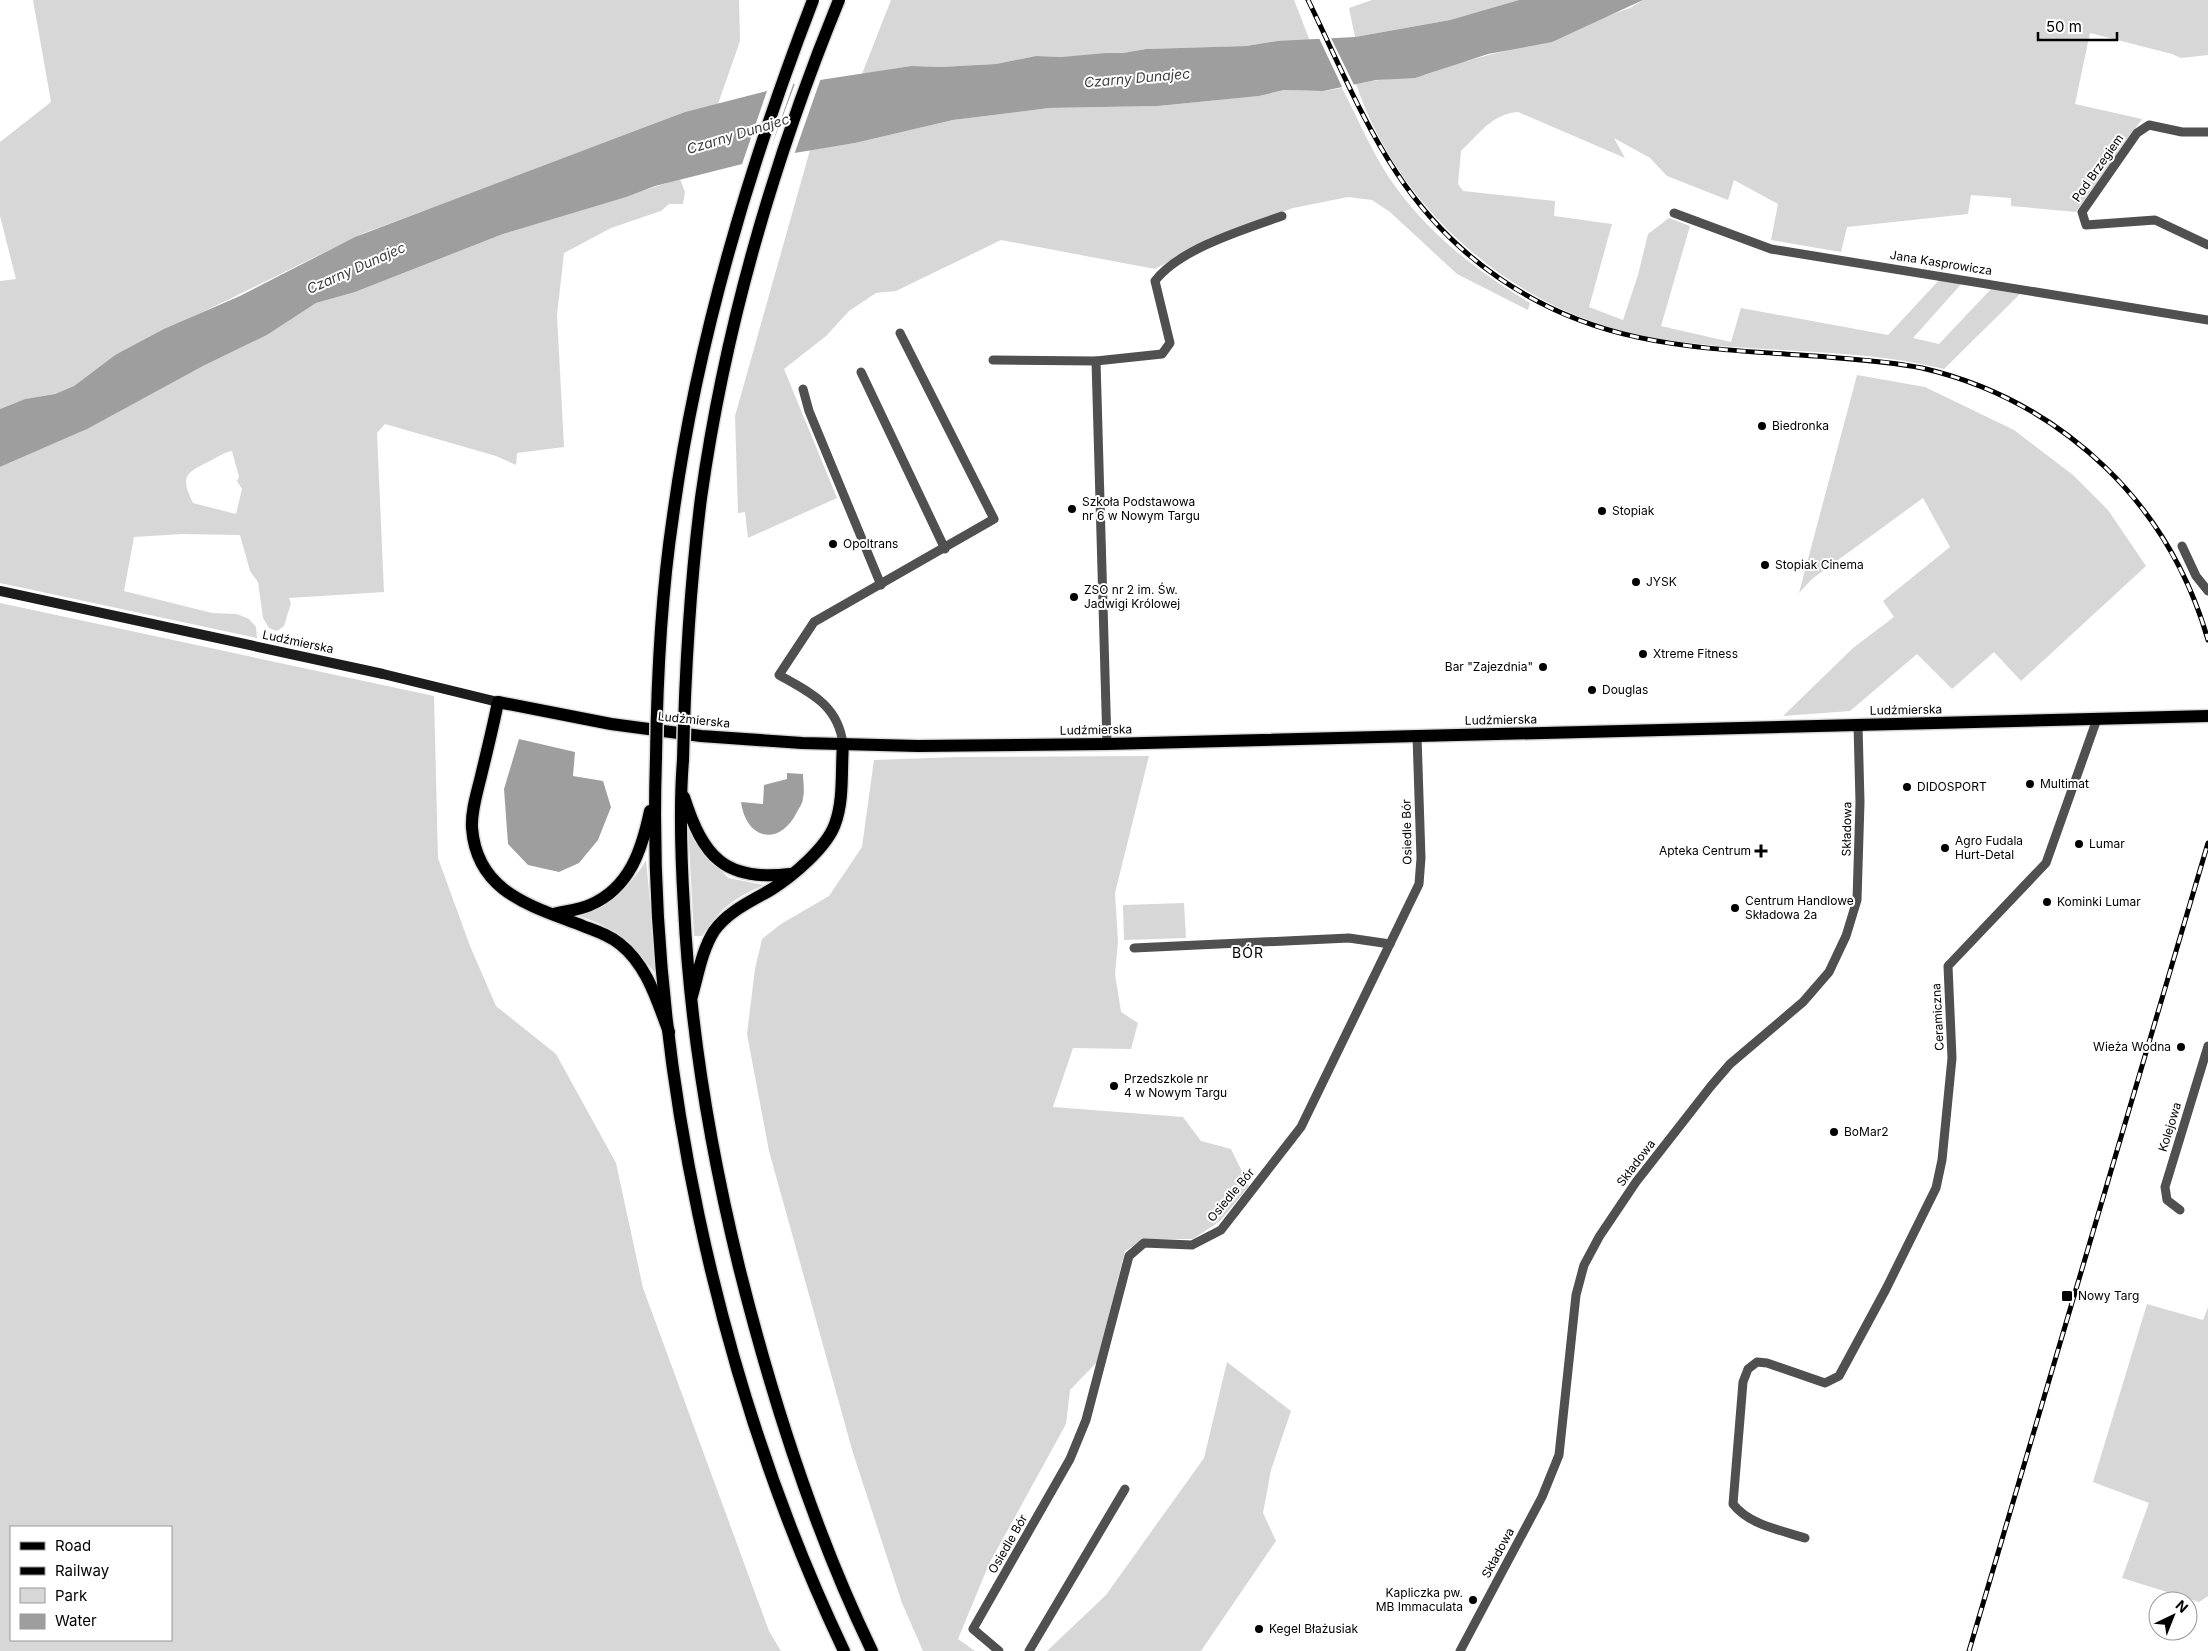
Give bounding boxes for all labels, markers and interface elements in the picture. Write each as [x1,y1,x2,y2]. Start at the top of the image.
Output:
scale bar [2038,10,2117,42]
text: 50 m [2046,17,2082,36]
water label: Czarny Dunajec [1083,64,1191,91]
water label: Czarny Dunajec [684,110,791,157]
street label: Pod Brzegiem [2069,131,2126,204]
water label: Czarny Dunajec [304,238,408,297]
street label: Jana Kasprowicza [1889,247,1993,278]
place label: Biedronka [1772,418,1829,433]
marker: Biedronka [1756,420,1768,432]
place label: Szkoła Podstawowa nr 6 w Nowym Targu [1082,494,1200,523]
marker: Szkoła Podstawowa nr 6 w Nowym Targu [1066,503,1078,515]
place label: Stopiak [1612,503,1655,518]
marker: Stopiak [1596,505,1608,517]
place label: Opoltrans [843,536,898,551]
marker: Opoltrans [827,538,839,550]
place label: Stopiak Cinema [1775,557,1864,572]
marker: Stopiak Cinema [1759,559,1771,571]
place label: JYSK [1646,574,1677,589]
marker: JYSK [1630,576,1642,588]
place label: ZSO nr 2 im. Św. Jadwigi Królowej [1084,582,1180,611]
marker: ZSO nr 2 im. Św. Jadwigi Królowej [1068,591,1080,603]
street label: Ludźmierska [261,627,335,656]
place label: Xtreme Fitness [1653,646,1738,661]
marker: Xtreme Fitness [1637,648,1649,660]
place label: Bar "Zajezdnia" [1445,659,1533,674]
marker: Bar "Zajezdnia" [1537,661,1549,673]
place label: Douglas [1602,682,1648,697]
marker: Douglas [1586,684,1598,696]
street label: Ludźmierska [1870,701,1942,718]
street label: Ludźmierska [657,708,731,731]
street label: Ludźmierska [1465,711,1537,728]
street label: Ludźmierska [1060,721,1132,738]
place label: Multimat [2040,776,2089,791]
marker: Multimat [2024,778,2036,790]
place label: DIDOSPORT [1917,779,1987,794]
marker: DIDOSPORT [1901,781,1913,793]
street label: Osiedle Bór [1398,799,1415,865]
street label: Składowa [1839,801,1854,857]
place label: Agro Fudala Hurt-Detal [1955,833,2023,862]
place label: Lumar [2089,836,2125,851]
marker: Lumar [2073,838,2085,850]
marker: Agro Fudala Hurt-Detal [1939,842,1951,854]
place label: Apteka Centrum [1659,843,1751,858]
marker: Apteka Centrum [1755,845,1767,857]
place label: Centrum Handlowe Składowa 2a [1745,893,1854,922]
place label: Kominki Lumar [2057,894,2141,909]
marker: Kominki Lumar [2041,896,2053,908]
marker: Centrum Handlowe Składowa 2a [1729,902,1741,914]
district label: BÓR [1232,944,1264,961]
street label: Ceramiczna [1928,983,1947,1051]
place label: Wieża Wodna [2093,1039,2171,1054]
marker: Wieża Wodna [2175,1041,2187,1053]
place label: Przedszkole nr 4 w Nowym Targu [1124,1071,1227,1100]
marker: Przedszkole nr 4 w Nowym Targu [1108,1080,1120,1092]
street label: Kolejowa [2155,1100,2184,1153]
place label: BoMar2 [1844,1124,1888,1139]
marker: BoMar2 [1828,1126,1840,1138]
street label: Składowa [1613,1136,1658,1189]
street label: Osiedle Bór [1204,1164,1258,1225]
place label: Nowy Targ [2078,1288,2139,1303]
marker: Nowy Targ [2060,1289,2074,1303]
street label: Osiedle Bór [985,1511,1031,1576]
street label: Składowa [1478,1525,1517,1580]
legend [10,1526,172,1641]
text: Road [55,1536,91,1555]
text: Railway [55,1561,110,1580]
place label: Kapliczka pw. MB Immaculata [1376,1585,1463,1614]
text: Park [55,1586,88,1605]
north arrow [2148,1591,2198,1641]
marker: Kapliczka pw. MB Immaculata [1467,1594,1479,1606]
text: N [2173,1596,2192,1616]
text: Water [55,1611,97,1630]
place label: Kegel Błażusiak [1269,1621,1358,1636]
marker: Kegel Błażusiak [1253,1623,1265,1635]

